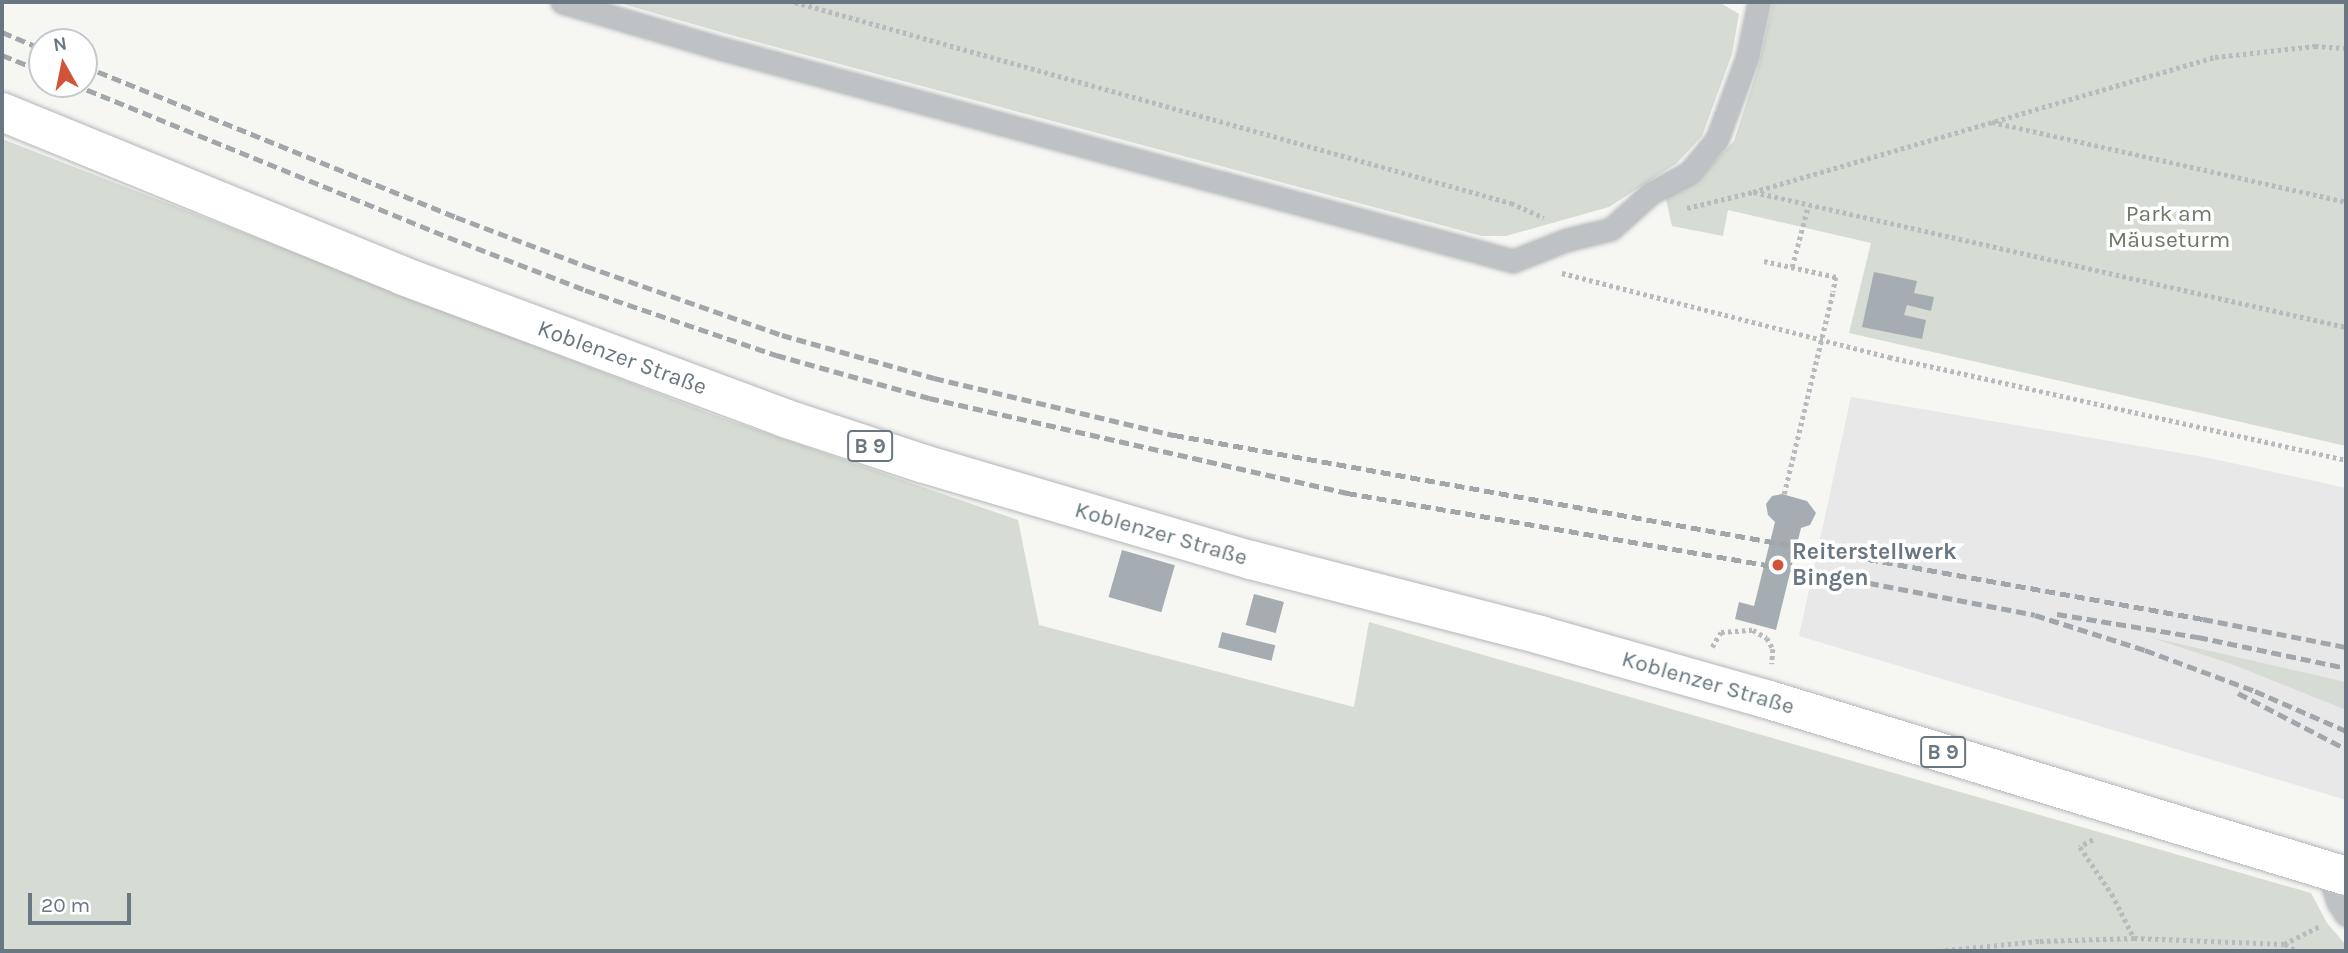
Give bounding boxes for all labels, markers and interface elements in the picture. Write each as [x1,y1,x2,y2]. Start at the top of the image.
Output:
north arrow [28,28,98,98]
text: N [52,32,68,56]
park label: Park am Mäuseturm [2108,200,2230,254]
street label: Koblenzer Straße [534,315,710,401]
road number: B 9 [846,428,894,464]
street label: Koblenzer Straße [1072,496,1250,572]
place label: Reiterstellwerk Bingen [1792,538,1956,592]
marker: Reiterstellwerk Bingen [1770,557,1786,573]
street label: Koblenzer Straße [1619,645,1797,721]
road number: B 9 [1918,734,1968,770]
scale bar [32,880,135,924]
text: 20 m [41,893,90,917]

